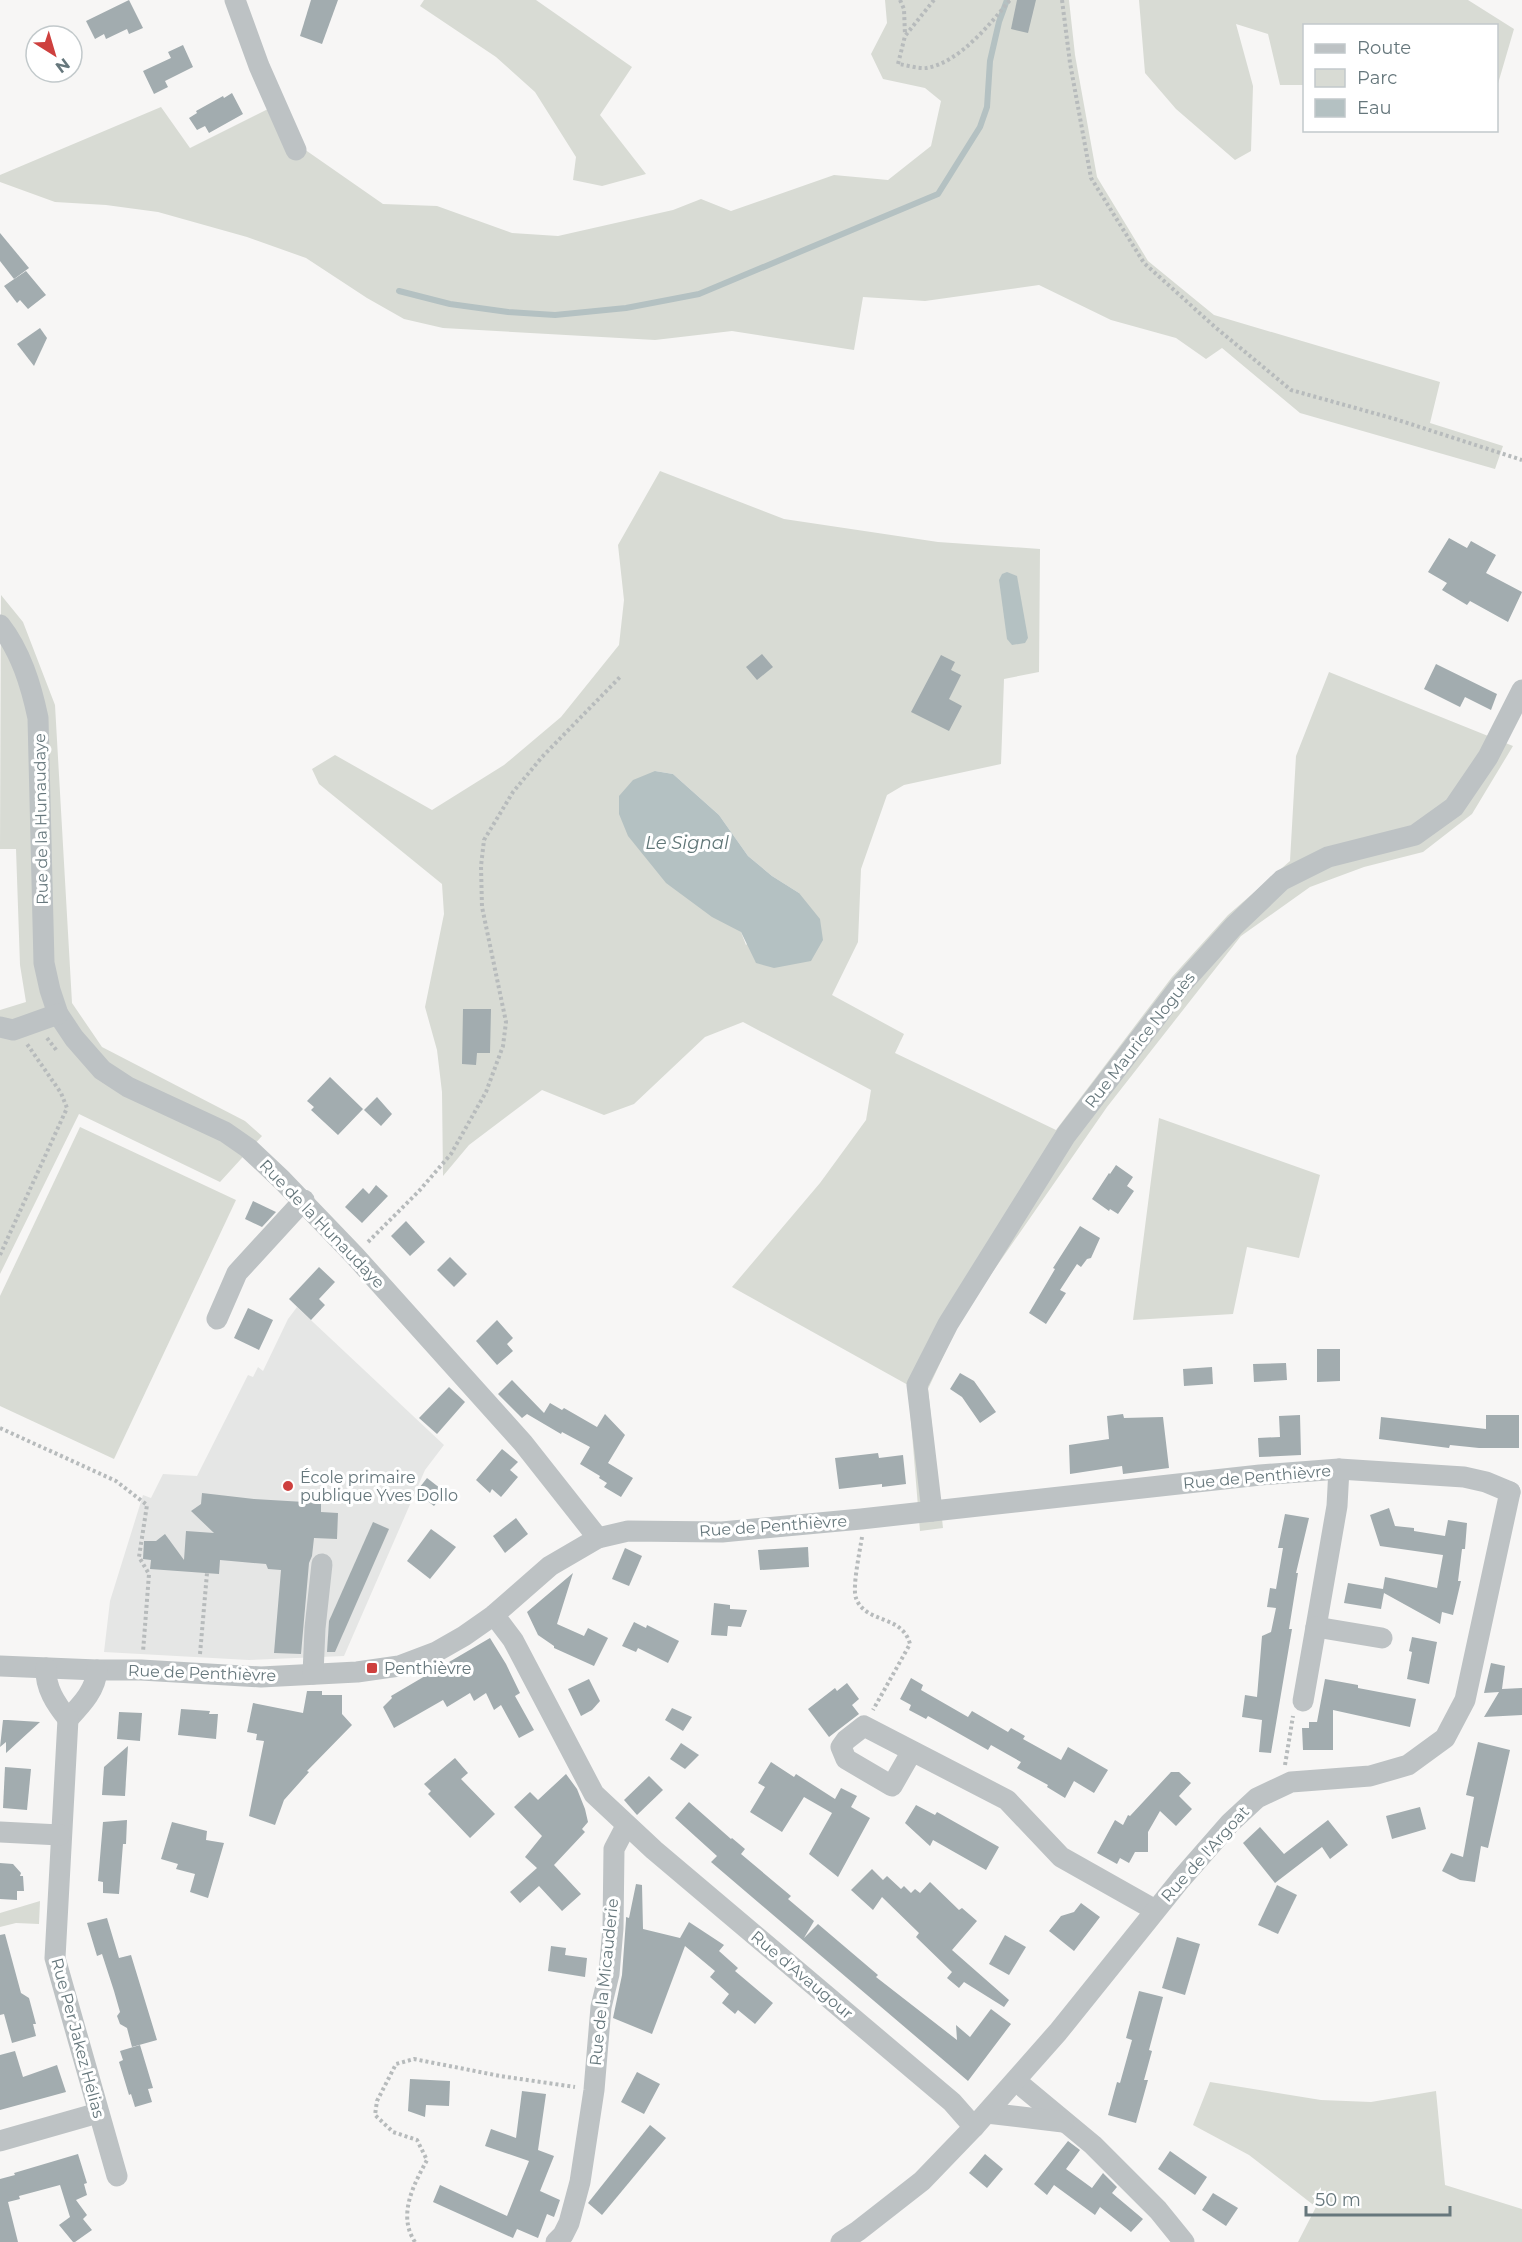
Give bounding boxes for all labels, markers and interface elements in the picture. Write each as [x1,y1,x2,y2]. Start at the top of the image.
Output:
north arrow [24,24,84,84]
legend [1303,24,1498,132]
text: Route [1357,37,1411,59]
text: N [52,54,74,77]
text: Parc [1357,67,1397,89]
text: Eau [1357,97,1392,119]
street label: Rue de la Hunaudaye [30,733,52,905]
water label: Le Signal [645,832,729,854]
street label: Rue Maurice Noguès [1081,968,1199,1112]
street label: Rue de la Hunaudaye [256,1156,388,1292]
street label: Rue de Penthièvre [1182,1461,1332,1493]
place label: École primaire publique Yves Dollo [300,1468,458,1505]
marker: École primaire publique Yves Dollo [281,1479,295,1493]
street label: Rue de Penthièvre [698,1511,848,1541]
place label: Penthièvre [384,1659,471,1678]
street label: Rue de Penthièvre [128,1661,276,1685]
marker: Penthièvre [365,1661,379,1675]
street label: Rue de l'Argoat [1157,1802,1253,1906]
street label: Rue de la Micauderie [586,1897,622,2067]
street label: Rue d'Avaugour [747,1927,857,2023]
street label: Rue Per Jakez Hélias [47,1956,109,2120]
scale bar [1306,2179,1450,2217]
text: 50 m [1315,2189,1361,2211]

